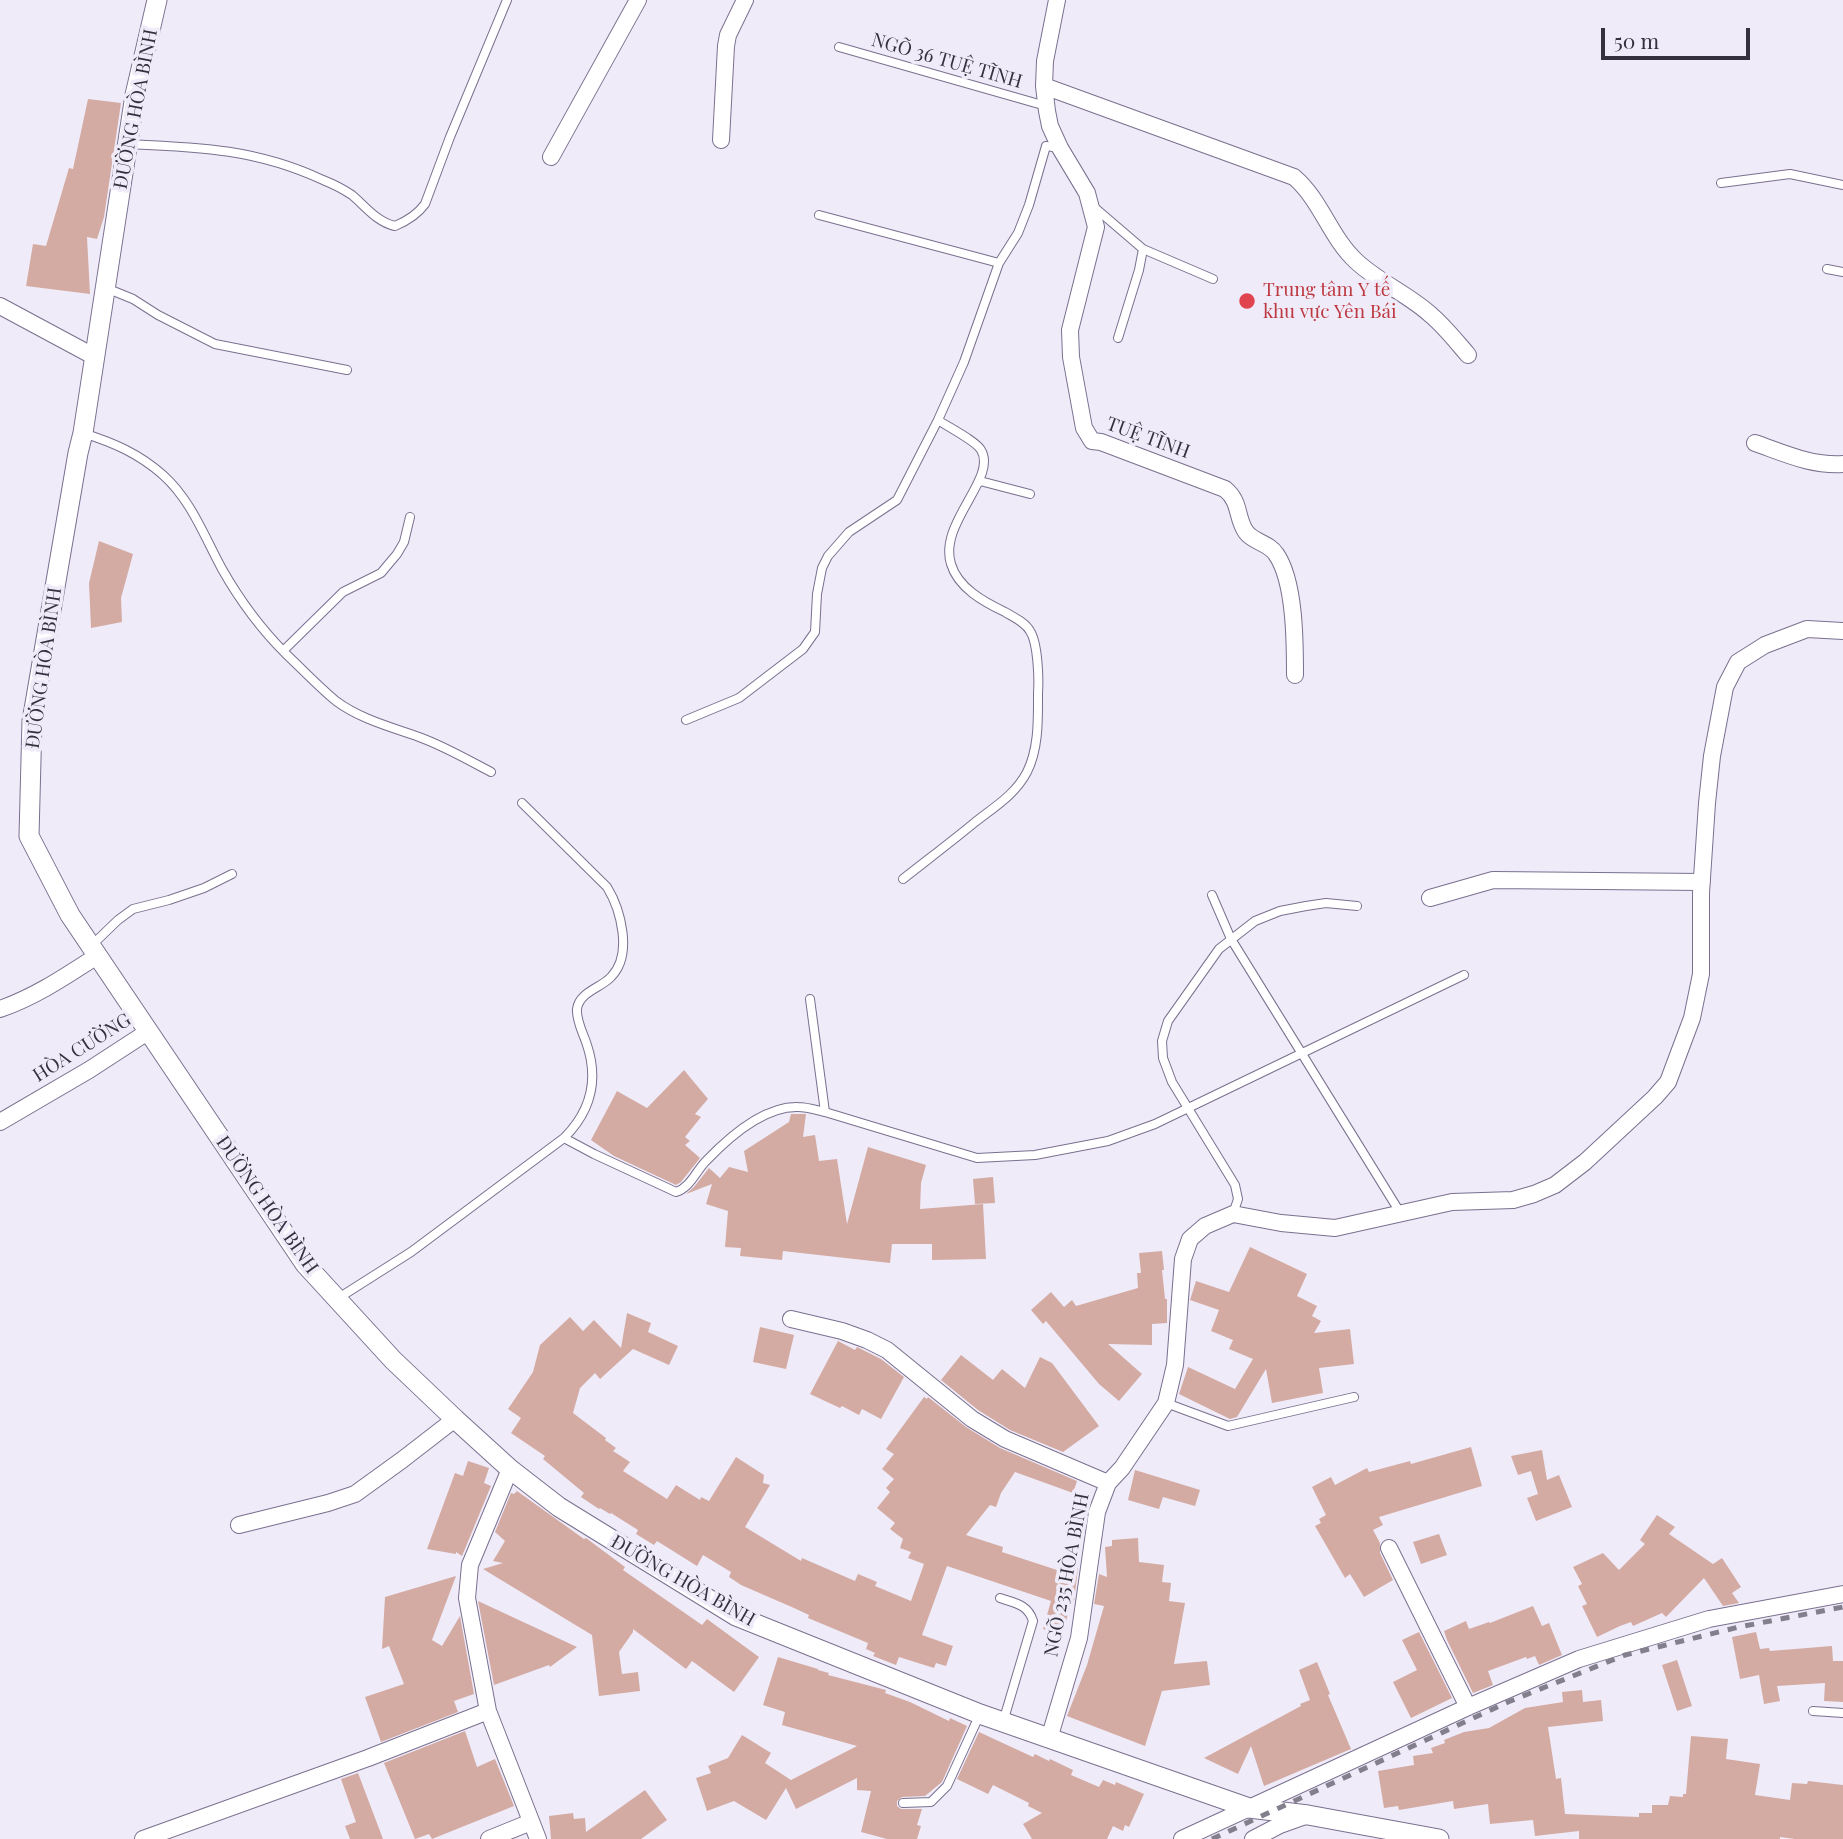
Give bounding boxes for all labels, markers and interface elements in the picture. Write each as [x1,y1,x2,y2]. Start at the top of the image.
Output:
scale bar [1605,14,1754,58]
text: 50 m [1614,26,1659,54]
street label: ĐƯỜNG HÒA BÌNH [109,27,163,191]
street label: NGÕ 36 TUỆ TĨNH [869,29,1025,93]
place label: Trung tâm Y tế khu vực Yên Bái [1263,279,1397,323]
marker: Trung tâm Y tế khu vực Yên Bái [1237,291,1257,311]
street label: TUỆ TĨNH [1103,412,1193,464]
street label: ĐƯỜNG HÒA BÌNH [21,586,67,750]
street label: HÒA CƯỜNG [29,1009,135,1087]
street label: ĐƯỜNG HÒA BÌNH [211,1132,323,1278]
street label: NGÕ 235 HÒA BÌNH [1040,1491,1094,1659]
street label: ĐƯỜNG HÒA BÌNH [607,1530,759,1632]

